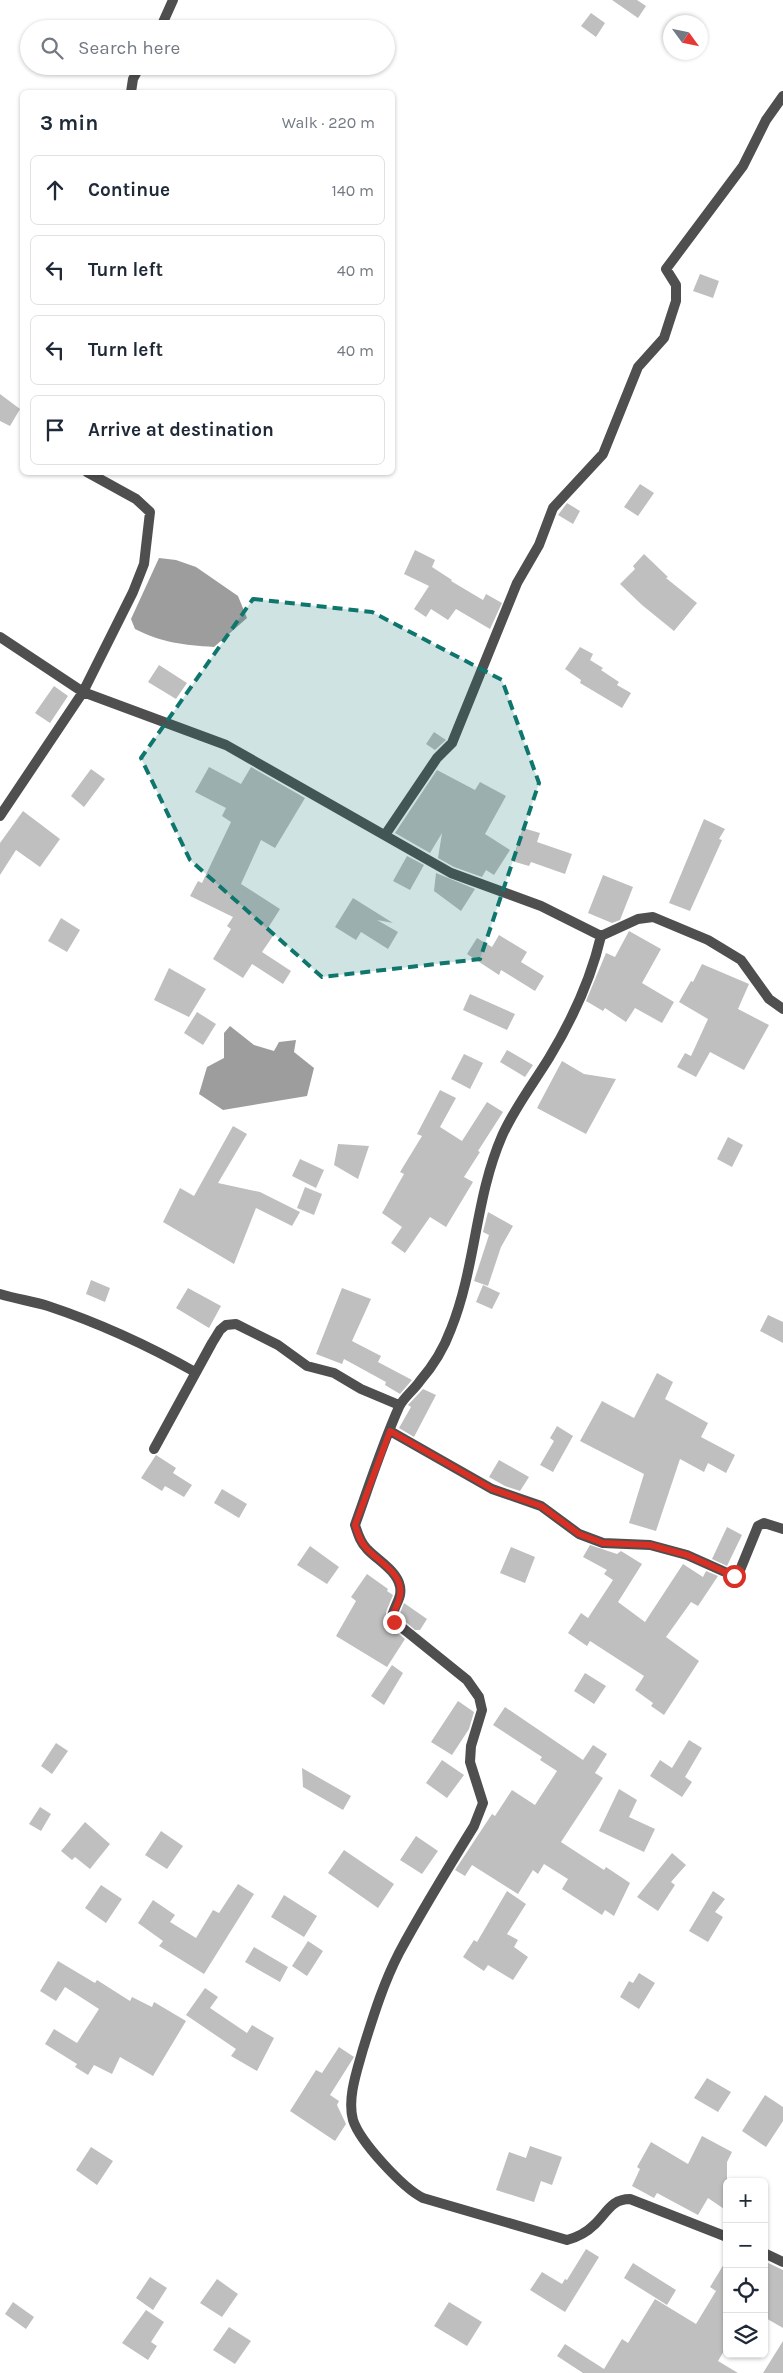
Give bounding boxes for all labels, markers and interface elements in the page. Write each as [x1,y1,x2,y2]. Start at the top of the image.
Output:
north arrow [663,15,708,60]
search box [20,20,395,75]
icon: search [38,34,66,62]
text: Search here [78,37,180,59]
text: 3 min [40,111,98,135]
text: Walk · 220 m [282,113,375,132]
icon: ahead [41,176,69,204]
text: Continue [88,179,170,201]
text: 140 m [332,181,374,200]
icon: left [41,256,69,284]
text: Turn left [88,259,163,281]
text: 40 m [337,261,374,280]
icon: left [41,336,69,364]
text: Turn left [88,339,163,361]
text: 40 m [337,341,374,360]
icon: arrive [41,416,69,444]
text: Arrive at destination [88,419,274,441]
route start [723,1565,746,1588]
route end [383,1611,406,1634]
map controls [723,2178,768,2358]
button: + [723,2178,768,2223]
button: − [723,2223,768,2268]
button: locate [723,2268,768,2313]
button: layers [723,2313,768,2358]

